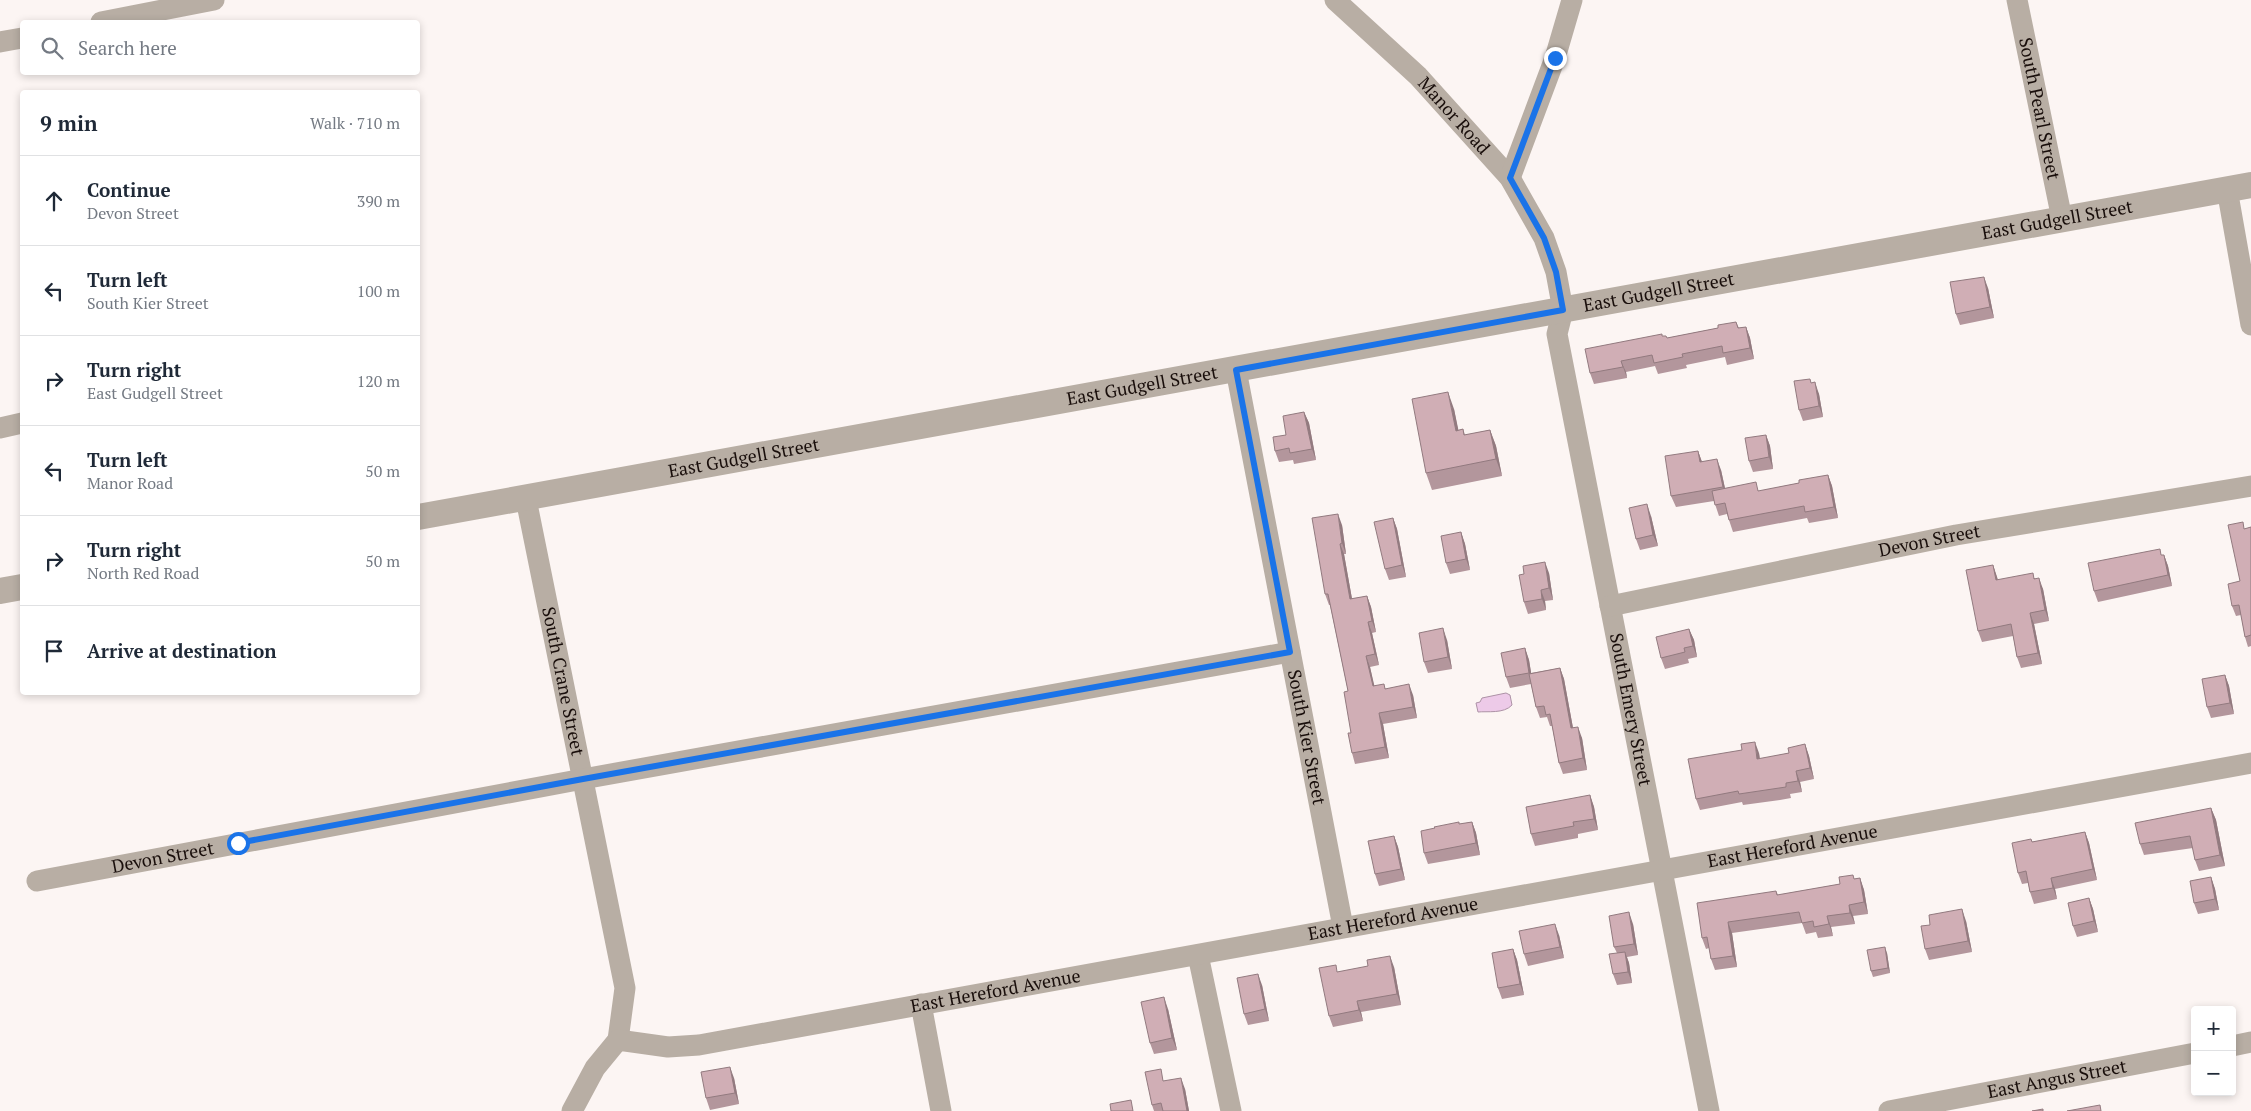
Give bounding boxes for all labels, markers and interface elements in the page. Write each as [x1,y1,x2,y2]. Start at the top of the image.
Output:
search box [20,20,420,75]
icon: search [38,34,66,62]
text: Search here [78,35,177,60]
street label: South Pearl Street [2014,35,2067,182]
route end [1544,47,1567,70]
street label: Manor Road [1413,71,1496,159]
text: 9 min [40,109,97,137]
text: Walk · 710 m [310,112,400,134]
text: Continue [87,177,171,202]
icon: ahead [40,187,68,215]
text: 390 m [357,190,400,212]
street label: East Gudgell Street [1980,194,2135,245]
text: Devon Street [87,202,179,224]
street label: East Gudgell Street [1581,266,1736,317]
text: Turn left [87,267,168,292]
icon: left [40,277,68,305]
text: 100 m [357,280,400,302]
text: South Kier Street [87,292,209,314]
text: Turn right [87,357,181,382]
street label: East Gudgell Street [1065,359,1220,410]
icon: right [40,367,68,395]
text: 120 m [357,370,400,392]
text: East Gudgell Street [87,382,223,404]
street label: East Gudgell Street [666,432,821,482]
text: Turn left [87,447,168,472]
icon: left [40,457,68,485]
text: 50 m [365,460,400,482]
text: Manor Road [87,472,173,494]
street label: Devon Street [1876,518,1982,562]
text: Turn right [87,537,181,562]
icon: right [40,547,68,575]
text: 50 m [365,550,400,572]
text: North Red Road [87,562,199,584]
street label: South Crane Street [537,605,591,758]
street label: South Emery Street [1605,631,1658,788]
icon: arrive [40,637,68,665]
text: Arrive at destination [87,638,276,663]
street label: South Kier Street [1283,668,1332,807]
street label: East Hereford Avenue [1705,818,1879,873]
route start [227,832,250,855]
street label: Devon Street [110,835,216,878]
street label: East Hereford Avenue [1306,891,1480,945]
street label: East Hereford Avenue [908,963,1082,1017]
map controls [2191,1006,2236,1096]
button: + [2191,1006,2236,1051]
button: − [2191,1051,2236,1096]
street label: East Angus Street [1985,1053,2129,1103]

